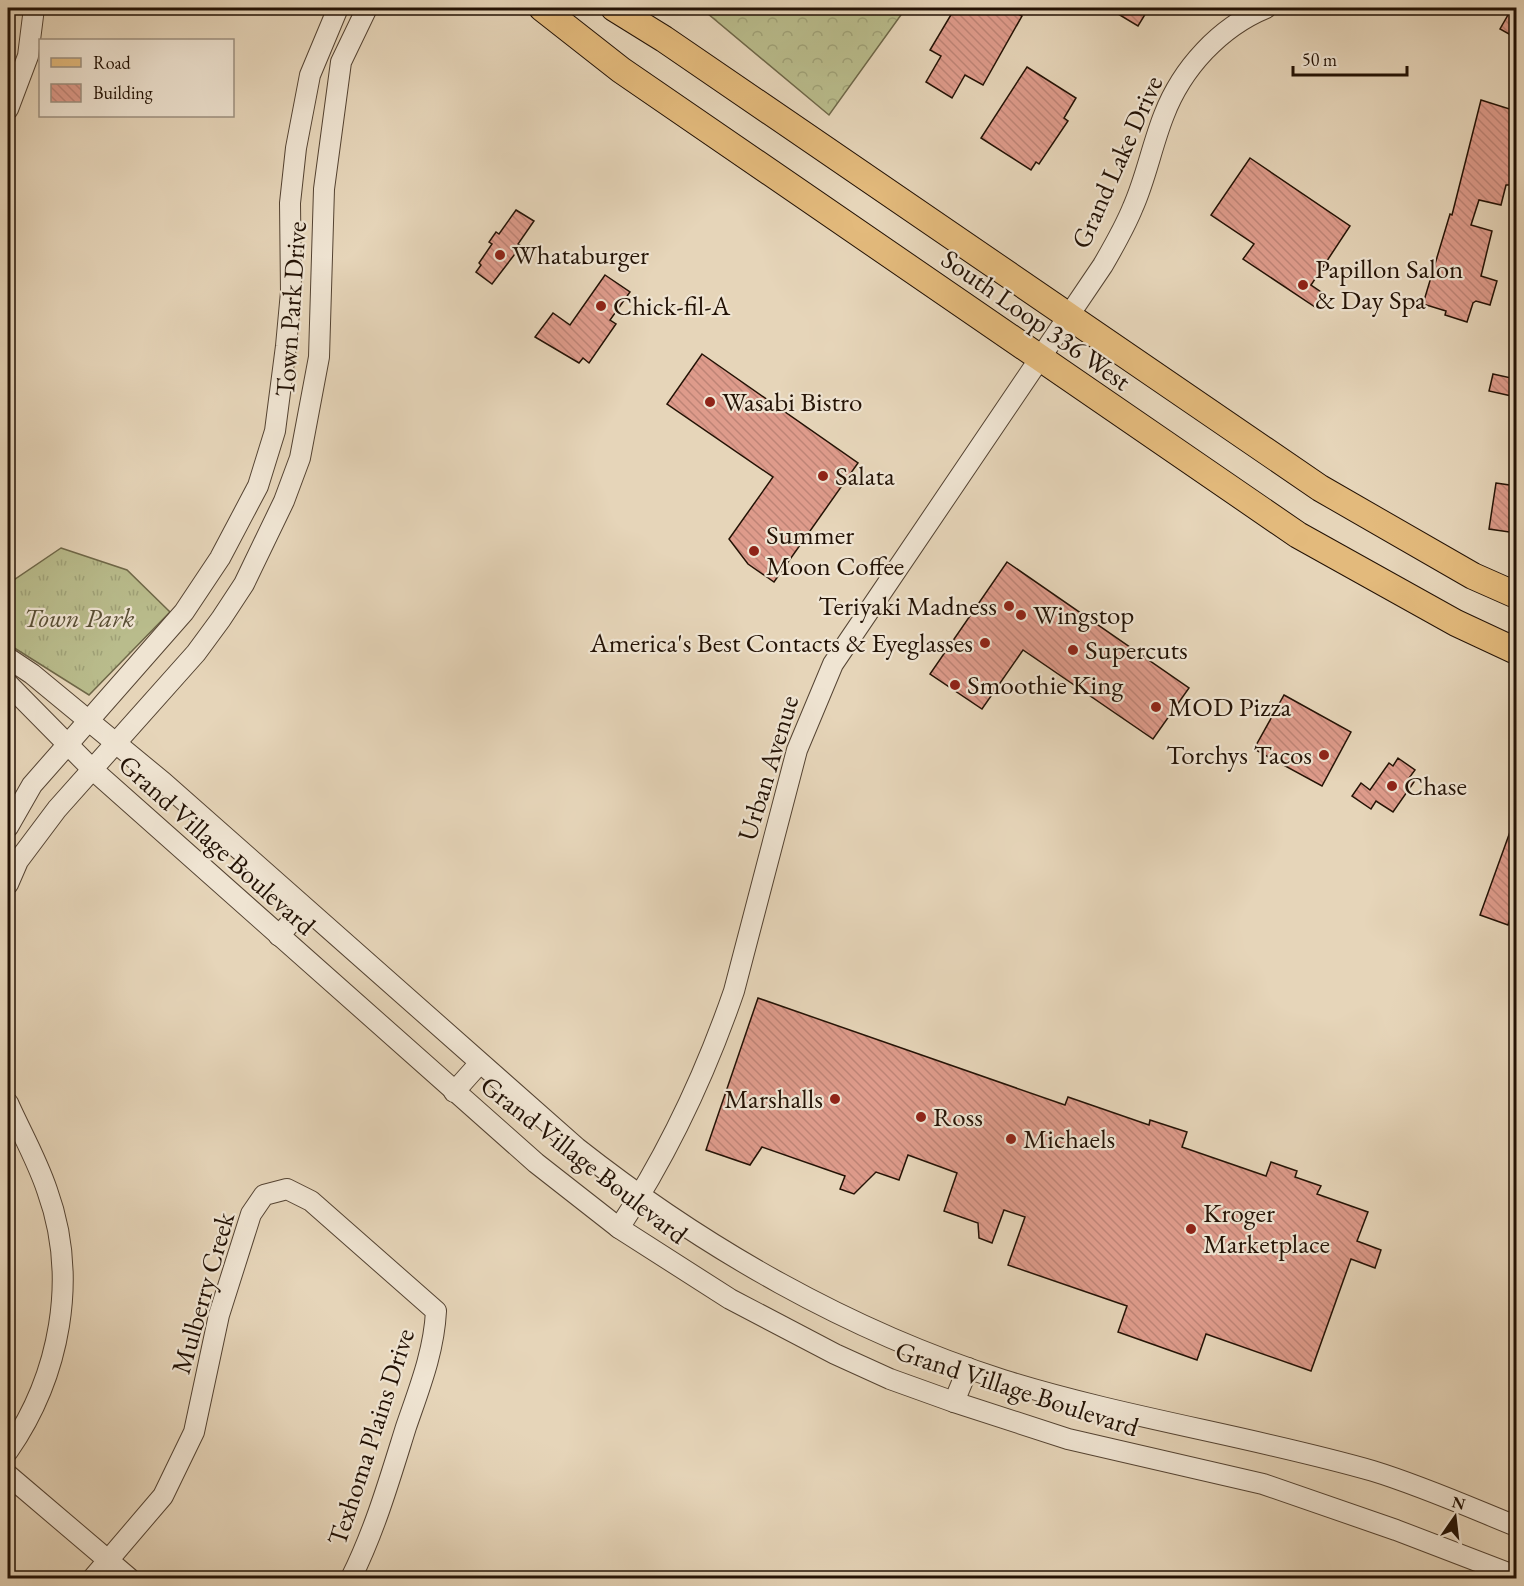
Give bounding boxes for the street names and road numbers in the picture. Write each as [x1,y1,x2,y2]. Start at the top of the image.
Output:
street label: Grand Lake Drive [1063,70,1170,254]
street label: Town Park Drive [267,220,314,398]
street label: South Loop 336 West [935,241,1138,398]
street label: Urban Avenue [729,691,806,845]
street label: Grand Village Boulevard [111,747,324,943]
street label: Grand Village Boulevard [474,1068,695,1252]
street label: Mulberry Creek [163,1208,242,1378]
street label: Texhoma Plains Drive [319,1324,422,1550]
street label: Grand Village Boulevard [891,1333,1144,1444]

